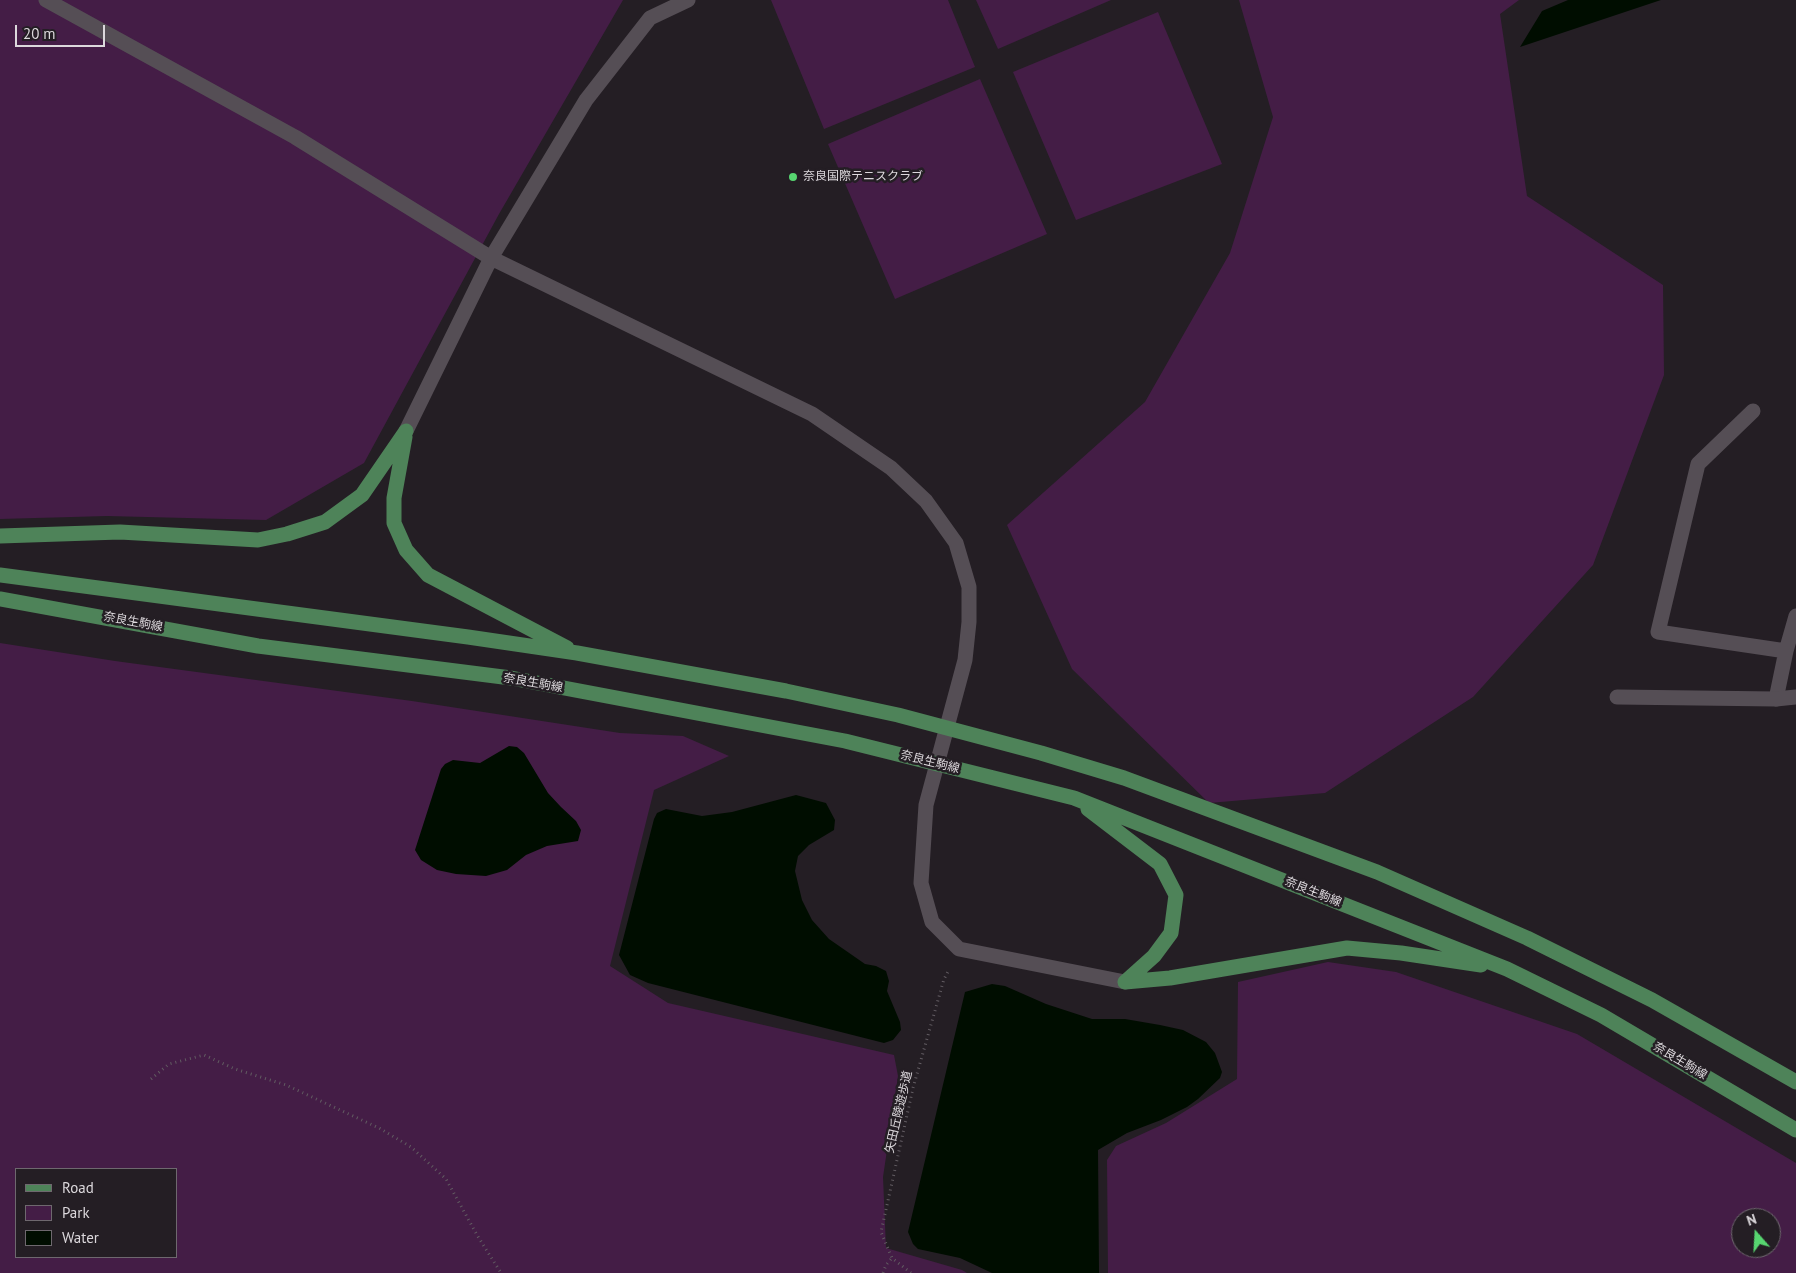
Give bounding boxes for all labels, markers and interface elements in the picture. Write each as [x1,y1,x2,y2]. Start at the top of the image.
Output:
scale bar [18,15,108,47]
text: 20 m [23,24,56,43]
place label: 奈良国際テニスクラブ [803,170,923,184]
marker: 奈良国際テニスクラブ [787,171,799,183]
street label: 奈良生駒線 [102,609,164,635]
street label: 奈良生駒線 [502,671,564,695]
street label: 奈良生駒線 [899,748,961,776]
street label: 奈良生駒線 [1282,874,1344,910]
street label: 奈良生駒線 [1651,1039,1709,1083]
street label: 矢田丘陵遊歩道 [883,1069,915,1155]
legend [15,1168,178,1258]
text: Road [62,1178,94,1197]
text: Park [62,1203,90,1222]
north arrow [1731,1208,1781,1258]
text: N [1744,1210,1759,1230]
text: Water [62,1228,99,1247]

